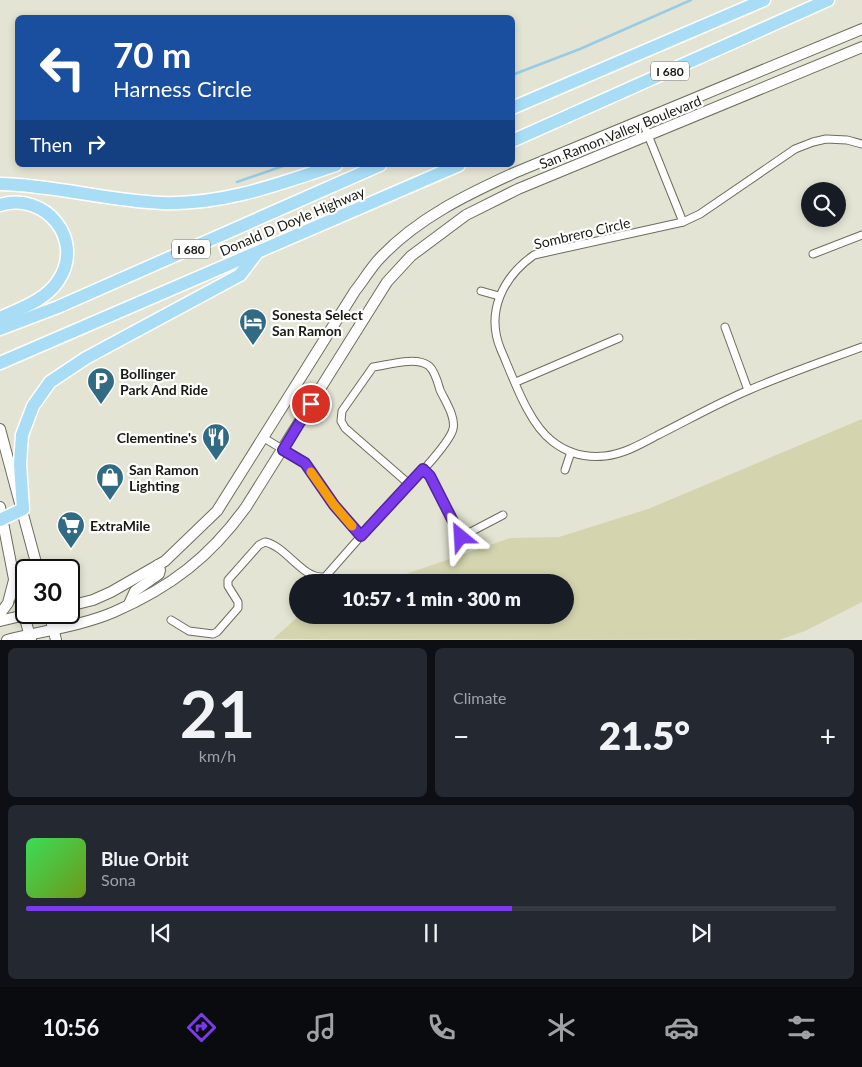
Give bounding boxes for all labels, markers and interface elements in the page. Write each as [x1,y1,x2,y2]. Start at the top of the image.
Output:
text: 70 m [113,33,191,75]
icon: left [30,35,95,100]
road number: I 680 [651,61,689,80]
text: Harness Circle [113,75,252,102]
street label: San Ramon Valley Boulevard [536,92,704,172]
icon: right [82,130,110,158]
text: Then [30,133,72,156]
street label: Donald D Doyle Highway [217,182,368,259]
map controls [801,182,846,227]
button: search [801,182,846,227]
street label: Sombrero Circle [532,214,632,252]
road number: I 680 [172,240,210,258]
place label: Sonesta Select San Ramon [272,306,364,339]
hotel icon: Sonesta Select San Ramon [238,307,268,346]
place label: Bollinger Park And Ride [120,365,209,398]
parking icon: Bollinger Park And Ride [86,366,116,405]
pin [290,383,332,425]
icon: arrive [297,390,325,418]
restaurant icon: Clementine's [201,422,231,461]
place label: Clementine's [117,429,197,446]
place label: San Ramon Lighting [129,461,199,494]
shop icon: San Ramon Lighting [95,462,125,501]
supermarket icon: ExtraMile [56,510,86,549]
position arrow [434,510,486,562]
place label: ExtraMile [90,517,151,534]
speed limit sign: 30 [15,559,80,624]
text: 10:57 · 1 min · 300 m [342,587,521,610]
text: 21 [180,674,255,752]
text: Climate [453,688,506,707]
text: 21.5° [599,712,690,758]
text: − [453,719,469,753]
text: + [820,719,836,753]
text: km/h [199,746,236,765]
text: Blue Orbit [101,847,189,870]
text: Sona [101,870,136,889]
icon: previous [147,919,175,947]
icon: pause [417,919,445,947]
icon: next [687,919,715,947]
icon: directions [184,1010,219,1045]
icon: music [304,1010,339,1045]
icon: phone [424,1010,459,1045]
icon: climate [544,1010,579,1045]
icon: car [664,1010,699,1045]
icon: filters [784,1010,819,1045]
text: 10:56 [43,1014,99,1041]

